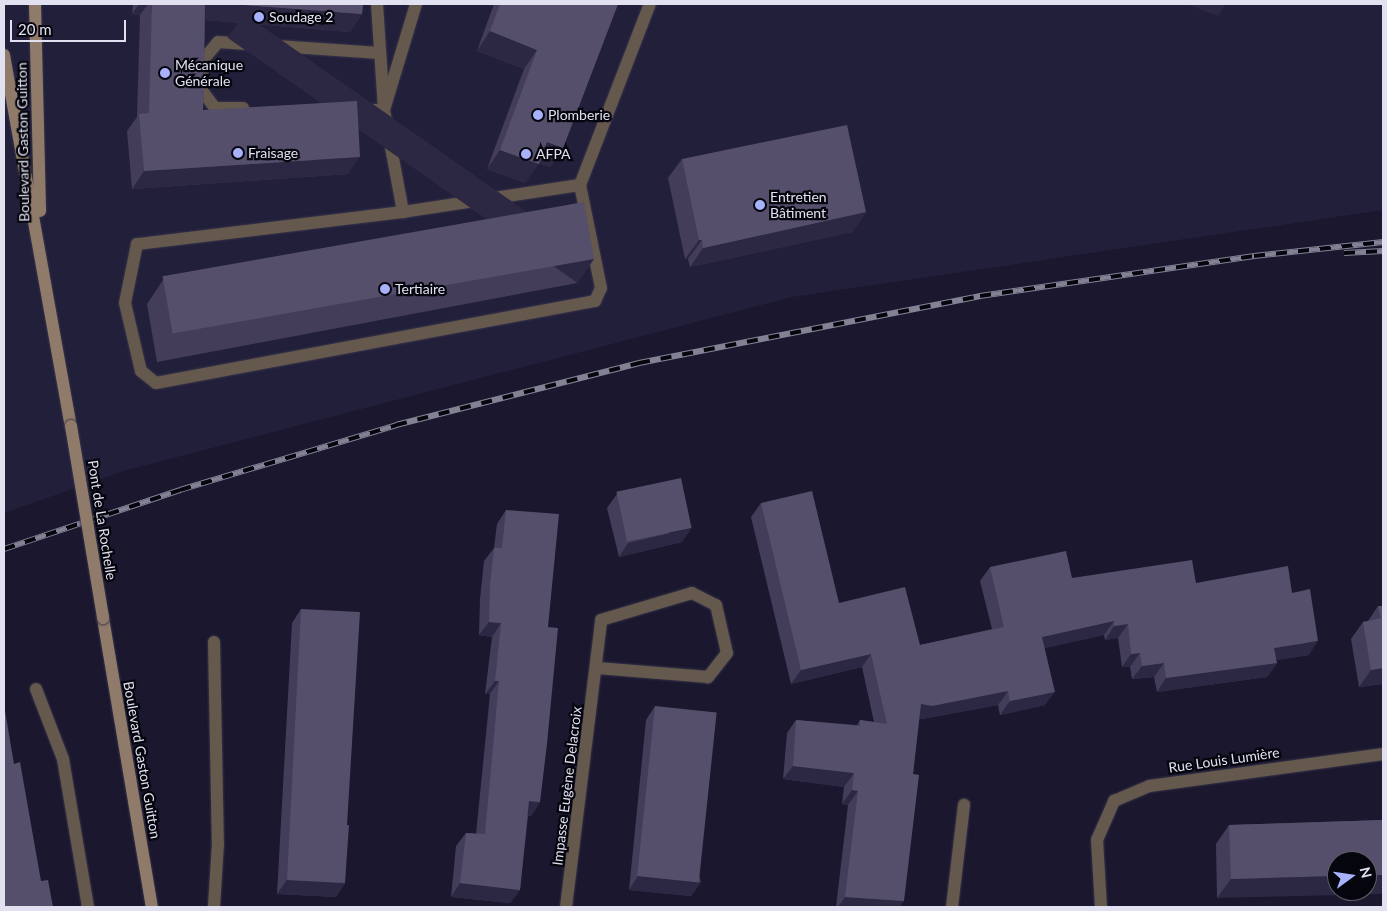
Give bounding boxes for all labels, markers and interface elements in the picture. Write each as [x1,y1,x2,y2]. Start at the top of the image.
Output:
place label: Soudage 2 [269,9,333,25]
scale bar [12,10,129,42]
marker: Soudage 2 [253,11,265,23]
text: 20 m [18,20,52,38]
place label: Mécanique Générale [175,57,243,90]
street label: Boulevard Gaston Guitton [13,62,33,222]
marker: Mécanique Générale [159,67,171,79]
place label: Plomberie [548,107,610,123]
marker: Plomberie [532,109,544,121]
place label: Fraisage [248,145,298,161]
place label: AFPA [536,146,571,162]
marker: Fraisage [232,147,244,159]
marker: AFPA [520,148,532,160]
place label: Entretien Bâtiment [770,189,827,222]
marker: Entretien Bâtiment [754,199,766,211]
place label: Tertiaire [395,281,445,297]
marker: Tertiaire [379,283,391,295]
street label: Pont de La Rochelle [84,459,120,581]
street label: Boulevard Gaston Guitton [120,680,164,840]
street label: Impasse Eugène Delacroix [549,706,585,866]
street label: Rue Louis Lumière [1167,744,1281,776]
north arrow [1327,851,1377,901]
text: N [1357,865,1376,880]

